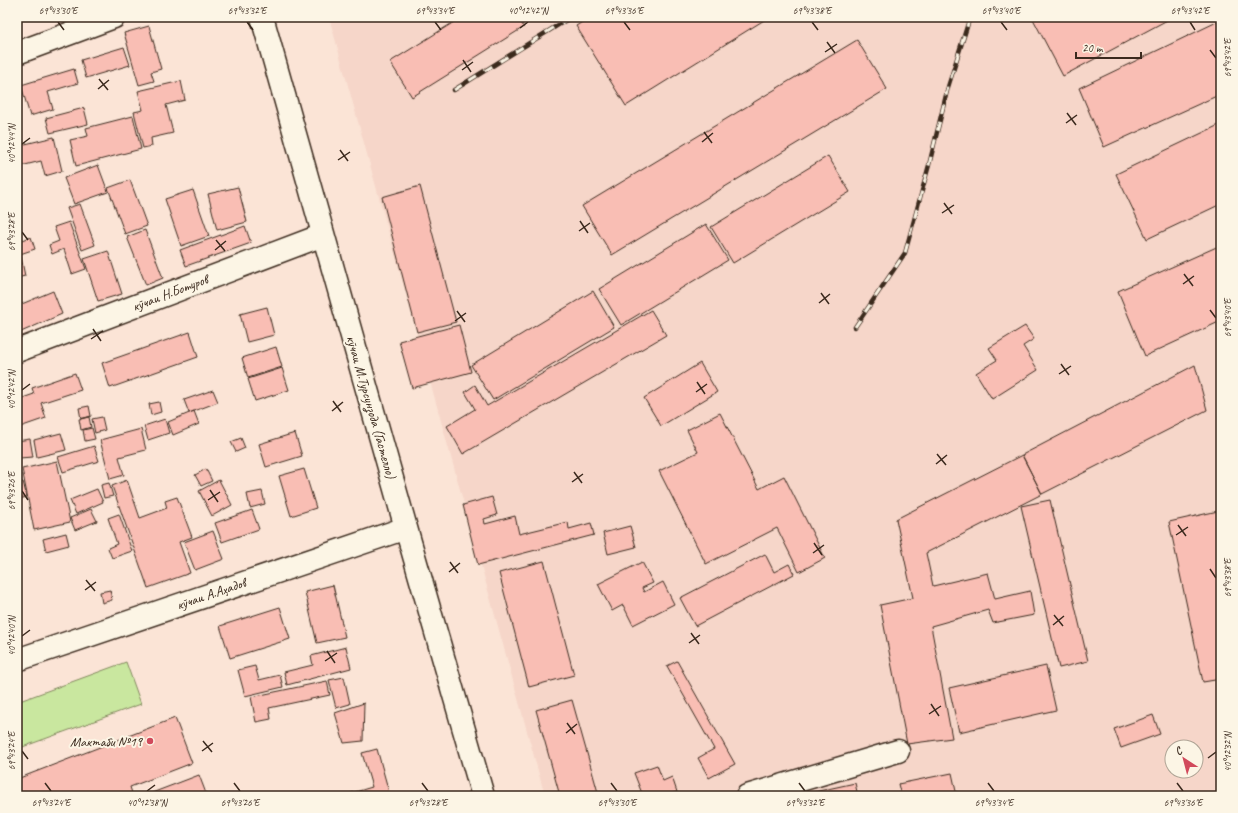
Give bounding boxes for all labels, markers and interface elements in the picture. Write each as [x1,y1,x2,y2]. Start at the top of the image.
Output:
text: 69°43'30"E [39,4,79,17]
text: 69°43'32"E [228,4,268,17]
text: 69°43'34"E [416,4,456,17]
text: 40°12'42"N [508,4,550,17]
text: 69°43'36"E [605,4,645,17]
text: 69°43'38"E [793,4,833,17]
text: 69°43'40"E [982,4,1022,17]
text: 69°43'42"E [1171,4,1211,17]
scale bar [1076,34,1141,60]
text: 69°43'42"E [1221,37,1234,77]
text: 20 m [1082,40,1104,56]
text: 40°12'44"N [5,122,18,164]
text: 69°43'28"E [5,211,18,251]
street label: кӯчаи Н.Ботуров [130,270,213,315]
text: 69°43'40"E [1221,297,1234,337]
street label: кӯчаи М.Турсунзода (Гастелло) [342,333,400,482]
text: 40°12'42"N [5,368,18,410]
text: 69°43'26"E [5,470,18,510]
text: 69°43'38"E [1221,557,1234,597]
street label: кӯчаи А.Аҳадов [174,573,251,614]
text: 40°12'40"N [5,614,18,656]
text: 69°43'24"E [5,730,18,770]
text: 40°12'32"N [1221,730,1234,772]
place label: Мактаби №19 [70,733,144,750]
marker: Мактаби №19 [145,736,155,746]
north arrow [1164,739,1204,779]
text: С [1172,743,1186,758]
text: 69°43'24"E [32,796,72,809]
text: 40°12'38"N [127,796,169,809]
text: 69°43'26"E [221,796,261,809]
text: 69°43'28"E [409,796,449,809]
text: 69°43'30"E [598,796,638,809]
text: 69°43'32"E [786,796,826,809]
text: 69°43'34"E [975,796,1015,809]
text: 69°43'36"E [1164,796,1204,809]

